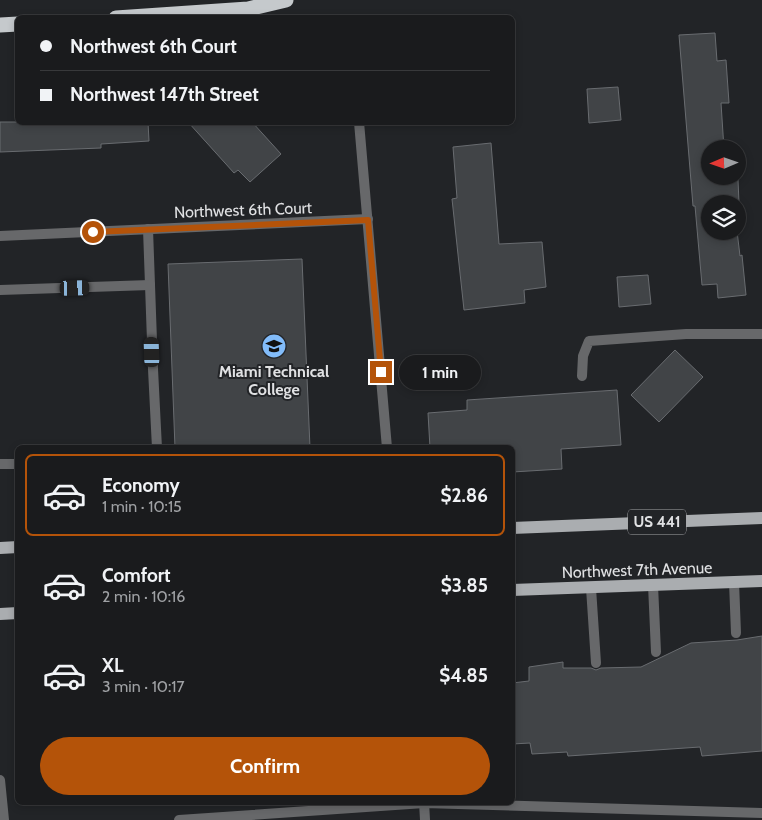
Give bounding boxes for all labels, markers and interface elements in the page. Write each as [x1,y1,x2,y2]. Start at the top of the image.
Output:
text: Northwest 6th Court [70,35,237,58]
text: Northwest 147th Street [70,83,259,106]
north arrow [701,140,746,185]
map controls [701,140,746,240]
button: layers [701,195,746,240]
street label: Northwest 6th Court [174,198,313,222]
route start [82,221,104,243]
car [59,280,90,296]
school or university icon: Miami Technical College [261,333,287,359]
car [143,337,160,367]
callout: 1 min [398,354,481,390]
route end [370,361,392,383]
place label: Miami Technical College [219,362,329,399]
text: 1 min [422,363,458,382]
icon: car [42,473,87,518]
text: Economy [102,474,180,497]
text: $2.86 [441,484,488,507]
text: 1 min · 10:15 [102,497,182,516]
road number: US 441 [628,510,686,534]
street label: Northwest 7th Avenue [561,558,713,582]
icon: car [42,563,87,608]
text: Comfort [102,564,171,587]
text: $3.85 [441,574,488,597]
text: 2 min · 10:16 [102,587,185,606]
icon: car [42,653,87,698]
text: XL [102,654,123,677]
text: $4.85 [439,664,488,687]
text: 3 min · 10:17 [102,677,185,696]
button: Confirm [40,737,490,795]

